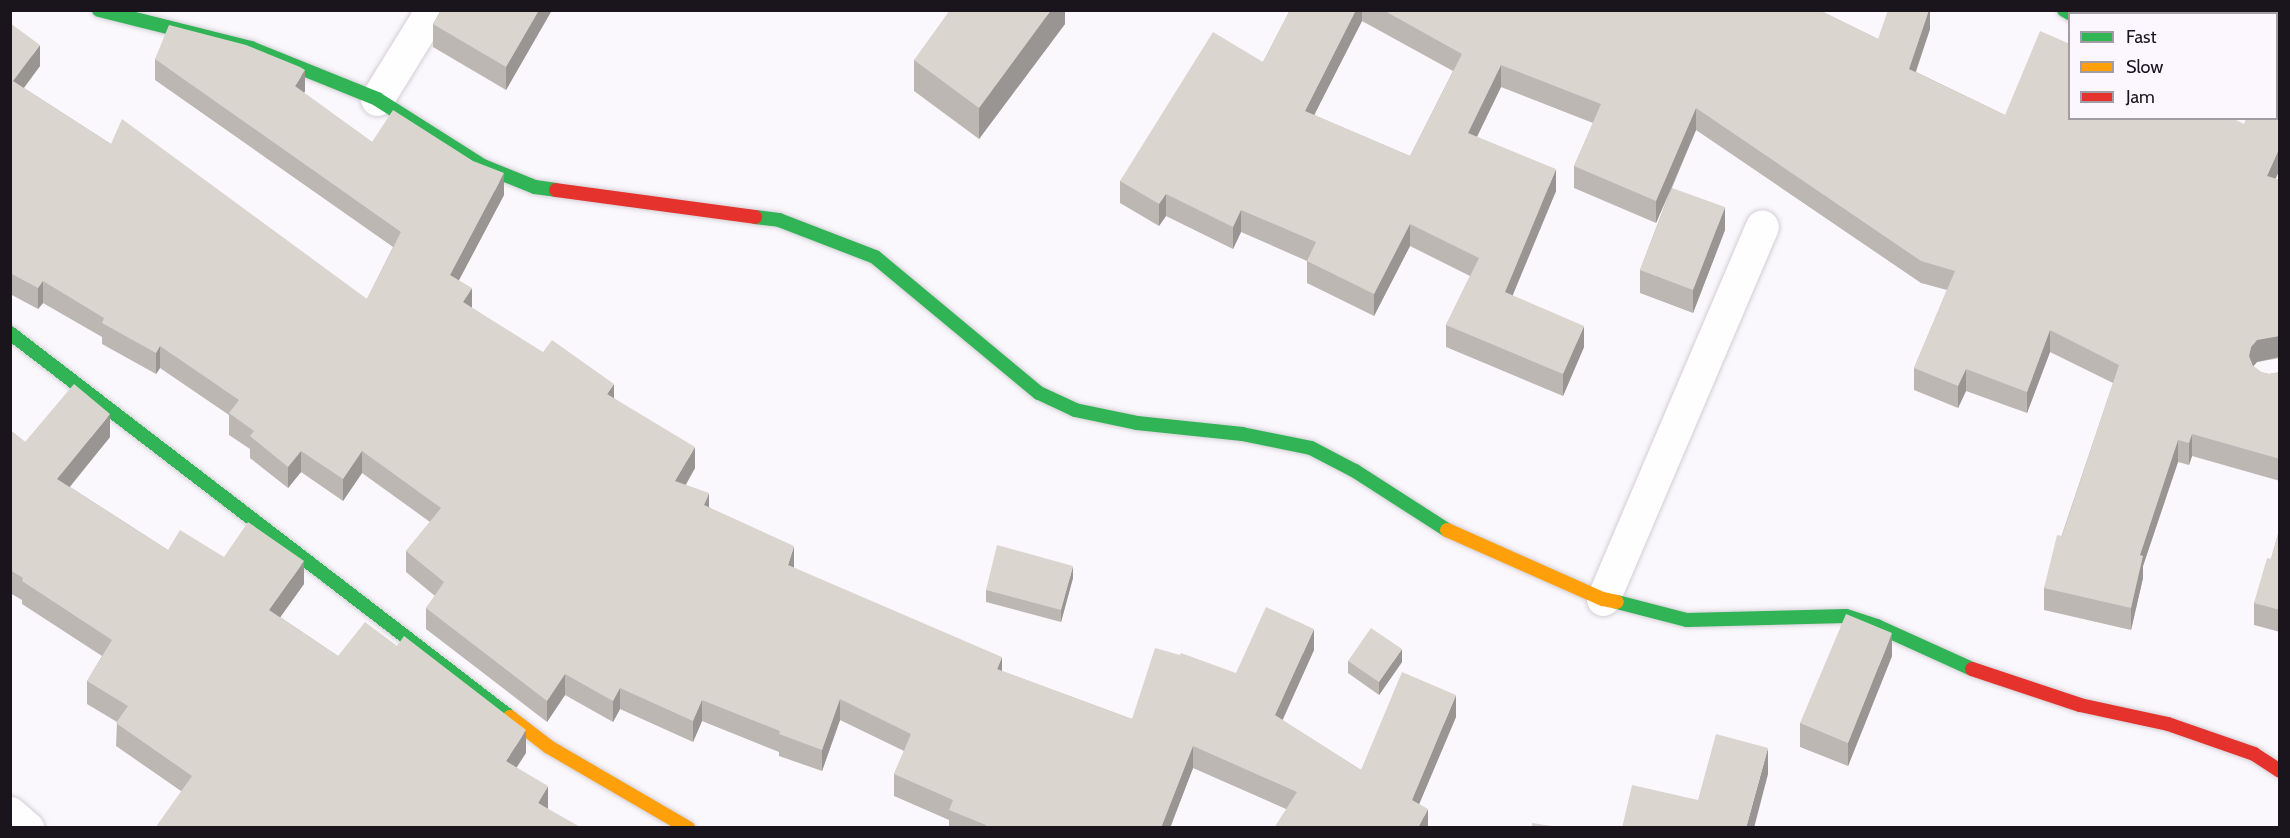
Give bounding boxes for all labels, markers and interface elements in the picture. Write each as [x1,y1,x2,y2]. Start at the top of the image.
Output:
legend [2068,12,2278,120]
text: Fast [2126,26,2157,48]
text: Slow [2126,56,2163,78]
text: Jam [2126,86,2155,108]

